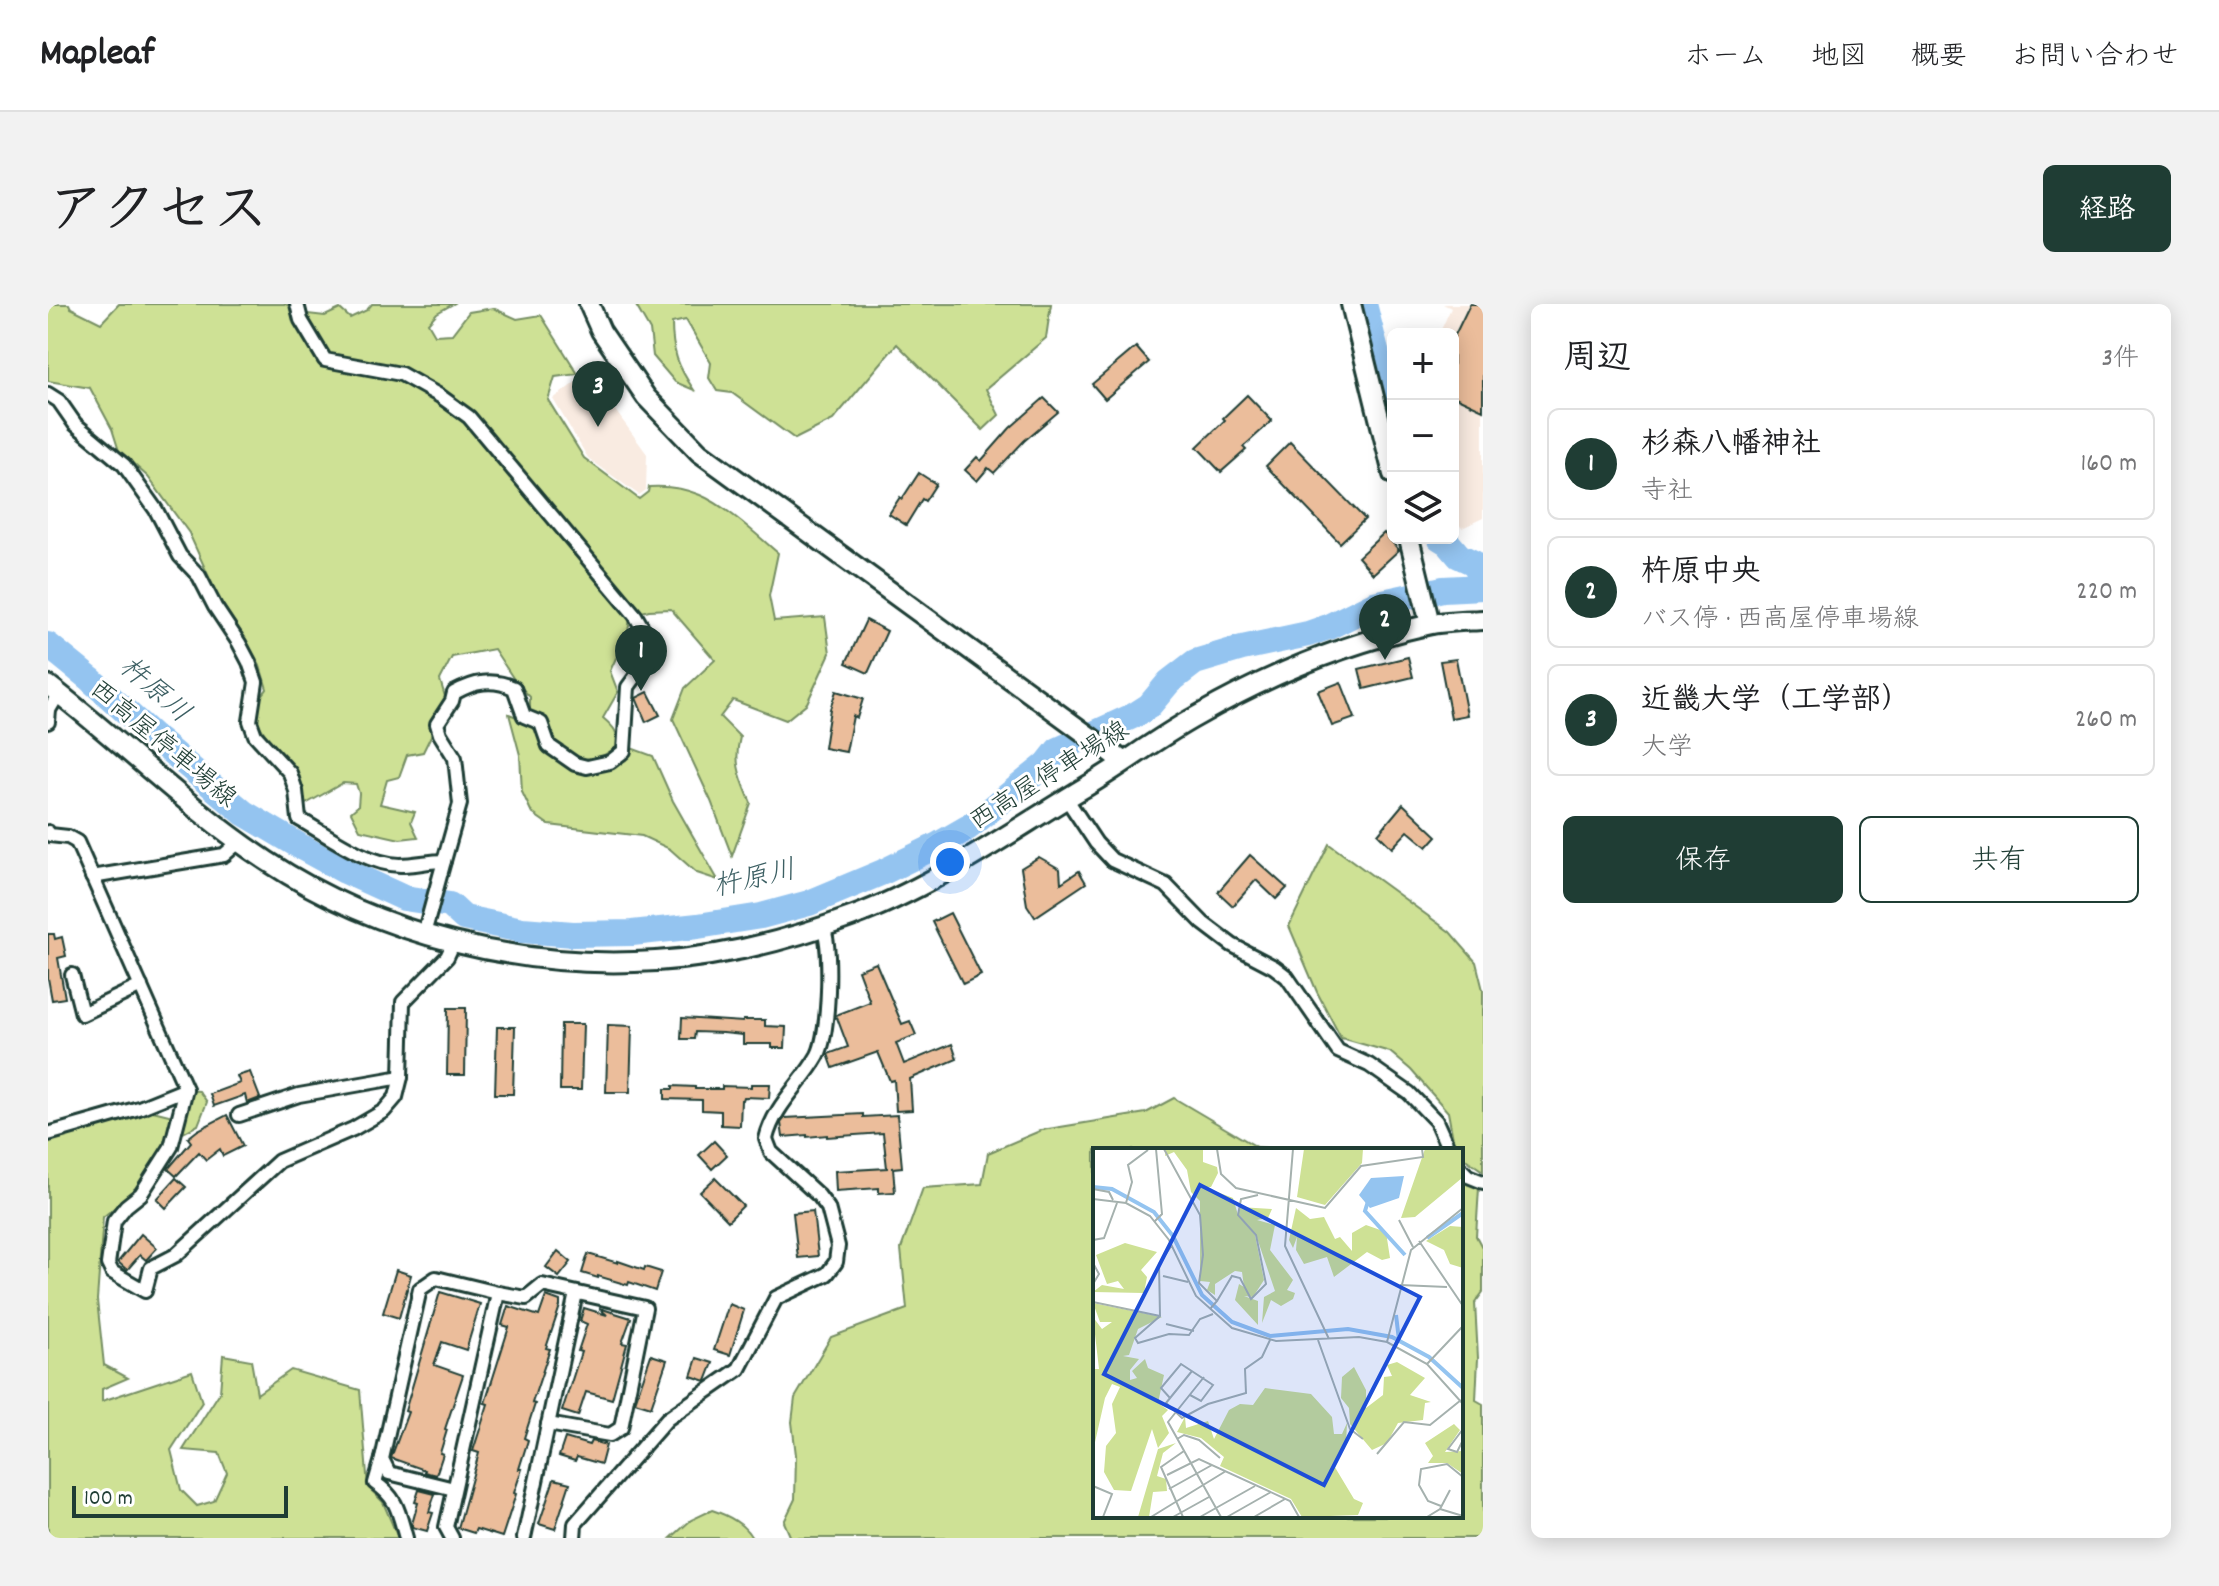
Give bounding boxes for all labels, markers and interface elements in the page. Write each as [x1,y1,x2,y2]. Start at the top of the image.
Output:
text: Mapleaf [40,28,155,83]
text: ホーム [1684,39,1767,79]
text: 地図 [1811,39,1867,79]
text: 概要 [1911,39,1967,79]
text: お問い合わせ [2011,39,2179,79]
button: 経路 [2043,165,2171,252]
text: アクセス [48,175,269,255]
map controls [1387,328,1459,544]
button: + [1387,328,1459,400]
text: 周辺 [1563,336,1631,385]
text: 3件 [2101,341,2139,378]
pin: 3 [572,361,624,427]
button: − [1387,400,1459,472]
text: 杉森八幡神社 [1641,425,1821,468]
text: 1 [1588,446,1594,483]
text: 160 m [2081,446,2137,483]
button: layers [1387,472,1459,544]
text: 寺社 [1641,474,1693,511]
text: 杵原中央 [1641,553,1761,596]
text: 2 [1585,574,1597,611]
text: 220 m [2076,574,2137,611]
pin: 2 [1359,594,1411,660]
text: バス停 · 西高屋停車場線 [1641,602,1919,639]
pin: 1 [615,625,667,691]
water label: 杵原川 [108,649,198,735]
street label: 西高屋停車場線 [80,672,244,818]
text: 近畿大学（工学部） [1641,681,1911,724]
text: 3 [1585,702,1597,739]
text: 260 m [2075,702,2137,739]
street label: 西高屋停車場線 [963,713,1137,841]
text: 大学 [1641,730,1693,767]
button: 保存 [1563,816,1843,903]
button: 共有 [1859,816,2139,903]
your location [930,842,970,882]
water label: 杵原川 [710,852,800,910]
inset map [1093,1148,1463,1518]
scale bar [72,1482,288,1518]
text: 100 m [84,1484,133,1515]

